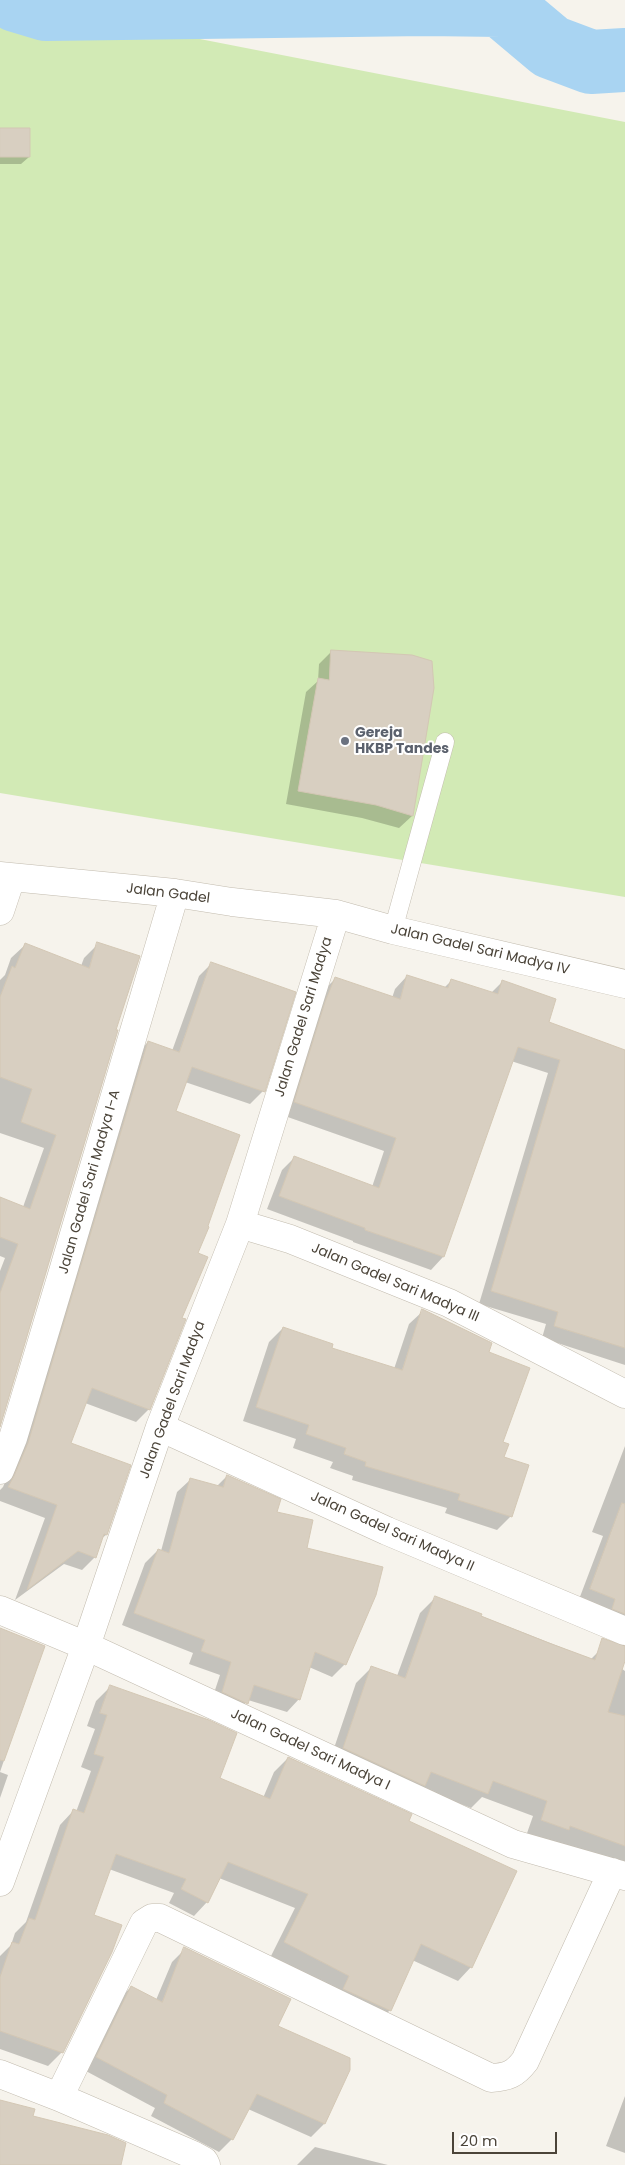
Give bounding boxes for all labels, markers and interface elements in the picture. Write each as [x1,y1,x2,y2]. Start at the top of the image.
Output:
place label: Gereja HKBP Tandes [355,725,449,758]
marker: Gereja HKBP Tandes [339,735,351,747]
street label: Jalan Gadel [125,881,211,907]
street label: Jalan Gadel Sari Madya IV [389,921,571,979]
street label: Jalan Gadel Sari Madya [272,935,336,1099]
street label: Jalan Gadel Sari Madya I-A [56,1088,124,1276]
street label: Jalan Gadel Sari Madya III [309,1240,481,1326]
street label: Jalan Gadel Sari Madya [137,1319,209,1481]
street label: Jalan Gadel Sari Madya II [308,1488,476,1576]
street label: Jalan Gadel Sari Madya I [228,1706,392,1794]
scale bar [455,2122,560,2154]
text: 20 m [460,2130,498,2151]

